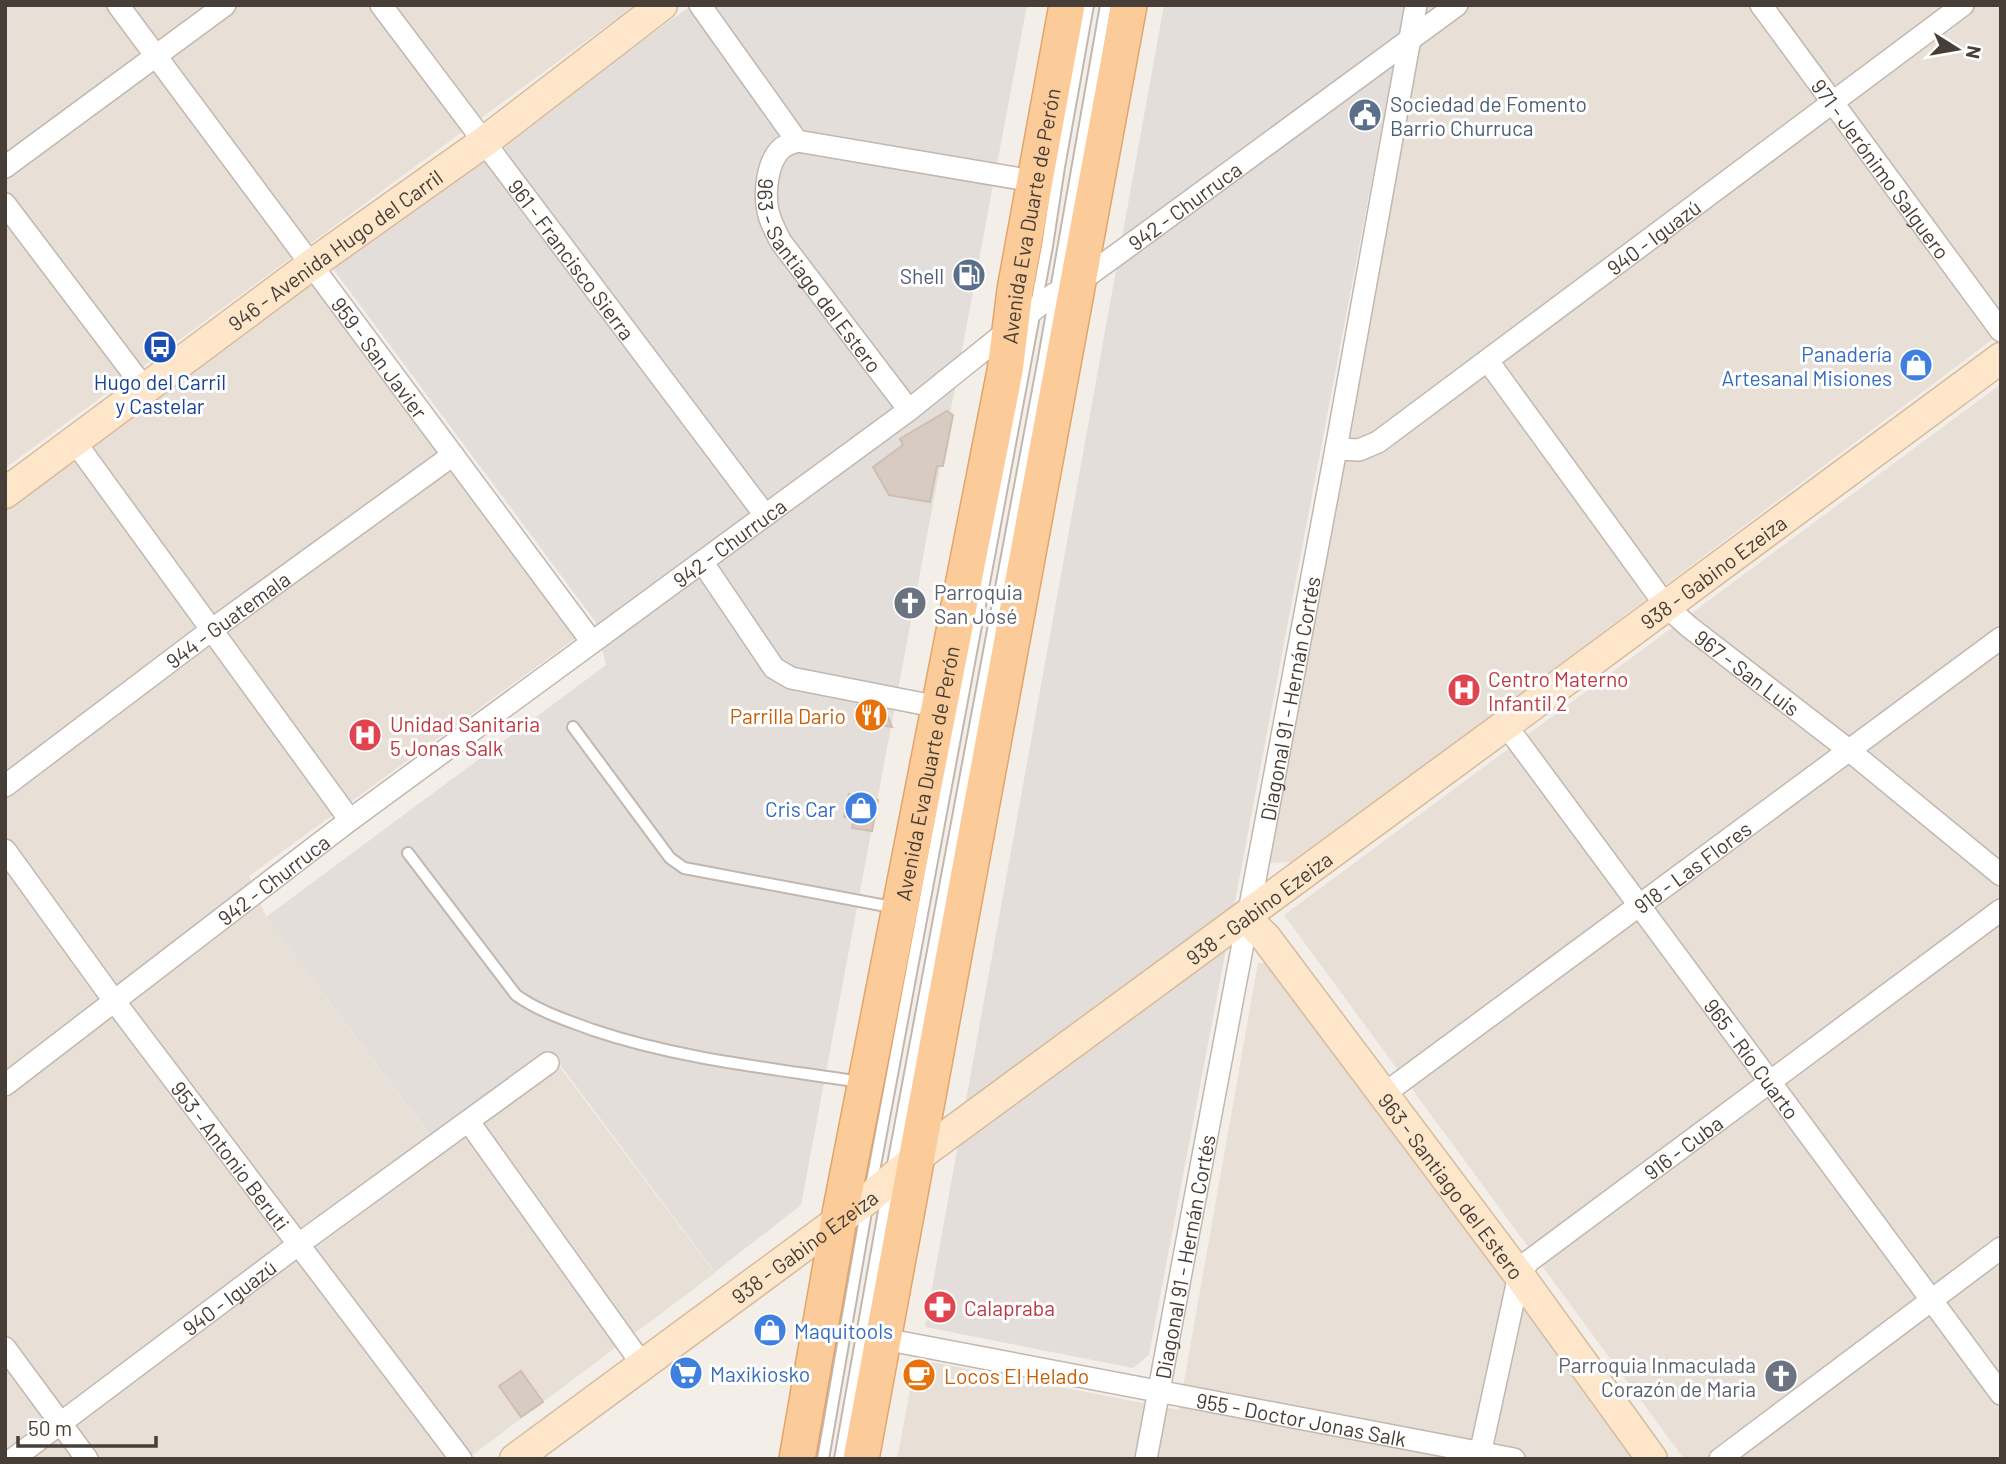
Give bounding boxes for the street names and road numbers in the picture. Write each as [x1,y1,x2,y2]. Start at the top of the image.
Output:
street label: 971 - Jerónimo Salguero [1807,74,1956,263]
street label: Avenida Eva Duarte de Perón [996,86,1064,345]
street label: 942 - Churruca [1123,155,1246,255]
street label: 946 - Avenida Hugo del Carril [223,163,447,335]
street label: 961 - Francisco Sierra [504,174,641,344]
street label: 963 - Santiago del Estero [754,177,888,377]
street label: 940 - Iguazú [1601,193,1705,280]
street label: 959 - San Javier [327,292,434,423]
street label: 942 - Churruca [668,492,790,592]
street label: 938 - Gabino Ezeiza [1635,509,1791,634]
street label: 944 - Guatemala [160,565,294,673]
street label: Diagonal 91 - Hernán Cortés [1254,574,1324,823]
street label: 967 - San Luis [1690,624,1805,720]
street label: Avenida Eva Duarte de Perón [889,644,963,903]
street label: 918 - Las Flores [1629,815,1756,918]
street label: 942 - Churruca [212,828,334,930]
street label: 938 - Gabino Ezeiza [1180,845,1336,969]
street label: 965 - Río Cuarto [1700,993,1805,1124]
street label: 953 - Antonio Beruti [167,1076,296,1235]
street label: 963 - Santiago del Estero [1374,1088,1530,1284]
street label: 916 - Cuba [1638,1109,1727,1184]
street label: Diagonal 91 - Hernán Cortés [1149,1132,1219,1381]
street label: 938 - Gabino Ezeiza [726,1184,882,1308]
street label: 940 - Iguazú [177,1254,280,1340]
street label: 955 - Doctor Jonas Salk [1194,1386,1409,1451]

